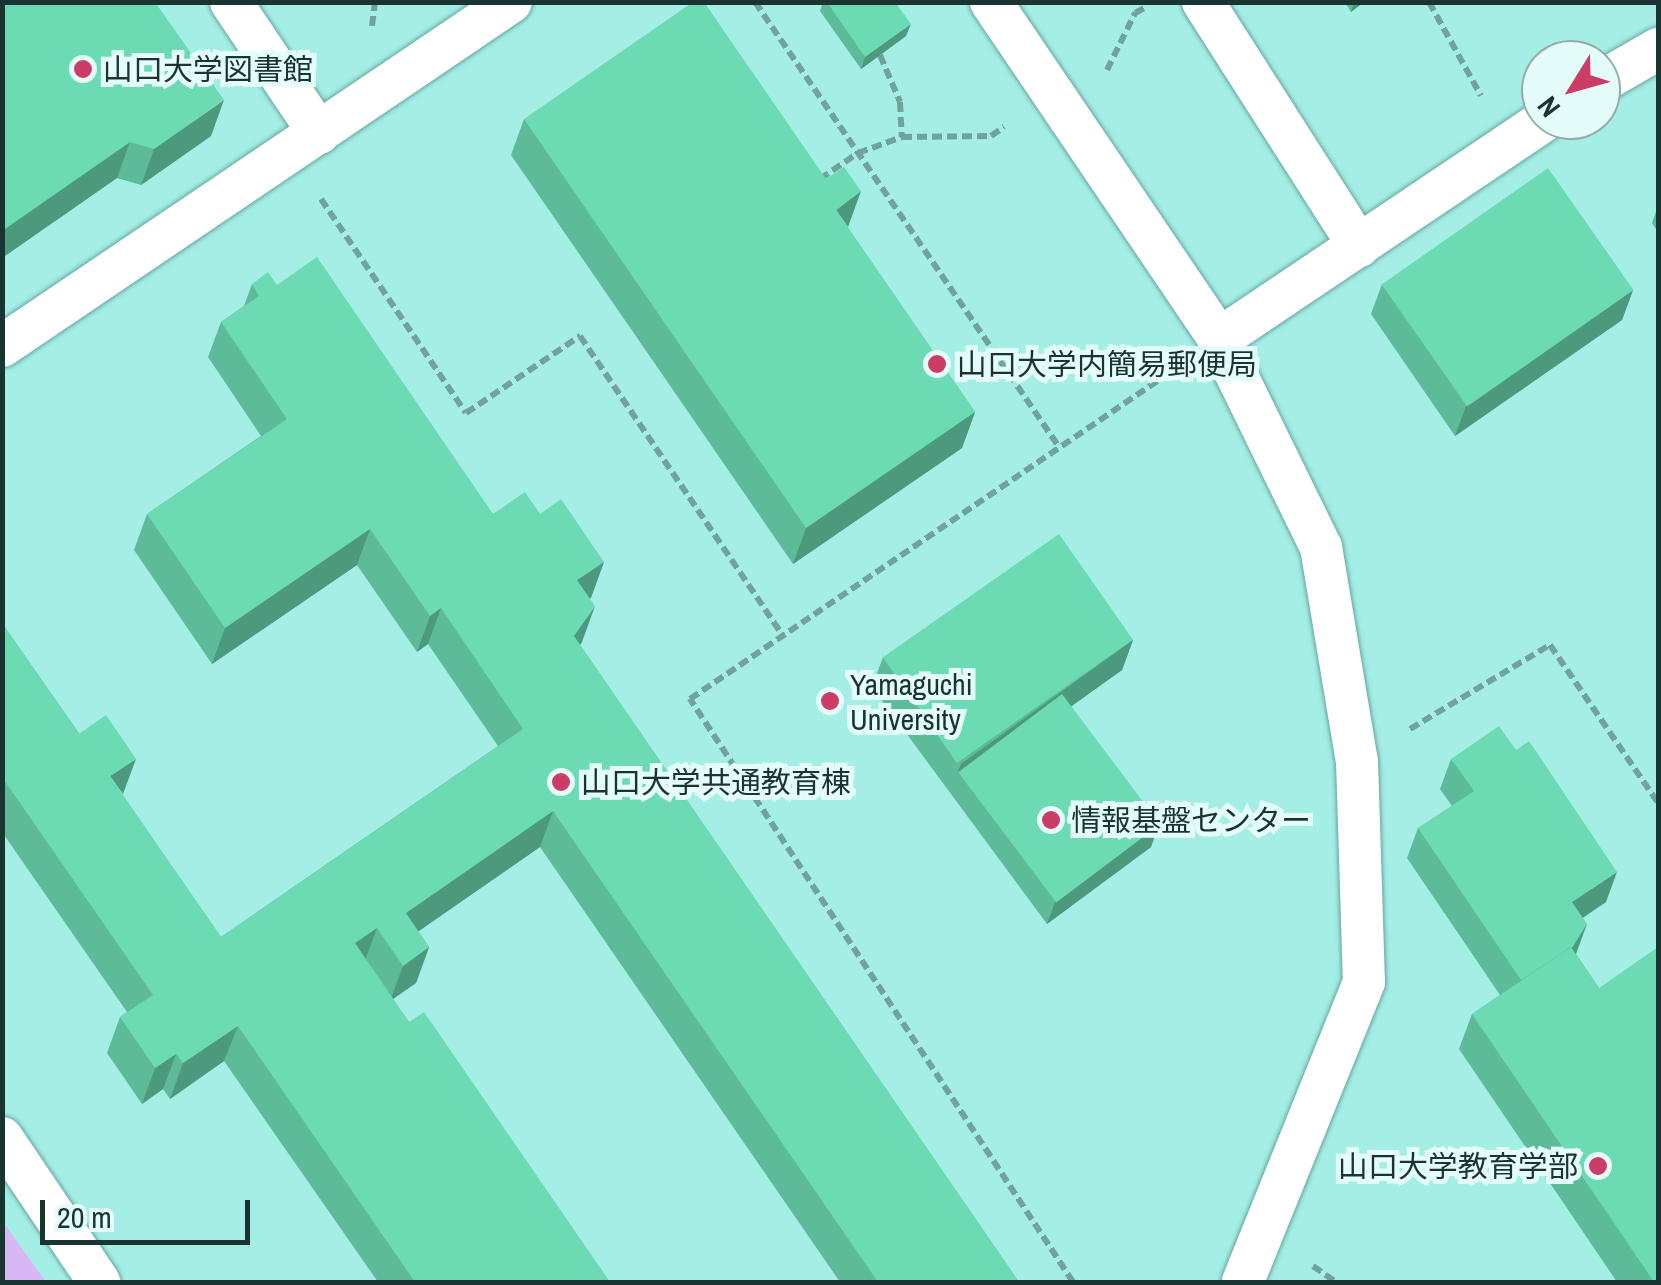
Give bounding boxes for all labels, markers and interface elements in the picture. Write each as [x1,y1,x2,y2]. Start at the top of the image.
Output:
north arrow [1521,40,1621,140]
place label: 山口大学図書館 [103,51,313,87]
marker: 山口大学図書館 [72,58,94,80]
text: N [1528,89,1569,125]
place label: 山口大学内簡易郵便局 [957,346,1257,382]
marker: 山口大学内簡易郵便局 [926,353,948,375]
place label: Yamaguchi University [850,666,973,736]
marker: Yamaguchi University [819,690,841,712]
place label: 山口大学共通教育棟 [581,764,851,800]
marker: 山口大学共通教育棟 [550,771,572,793]
place label: 情報基盤センター [1071,802,1311,838]
marker: 情報基盤センター [1040,809,1062,831]
place label: 山口大学教育学部 [1338,1148,1578,1184]
marker: 山口大学教育学部 [1587,1155,1609,1177]
scale bar [45,1180,255,1242]
text: 20 m [57,1197,112,1237]

